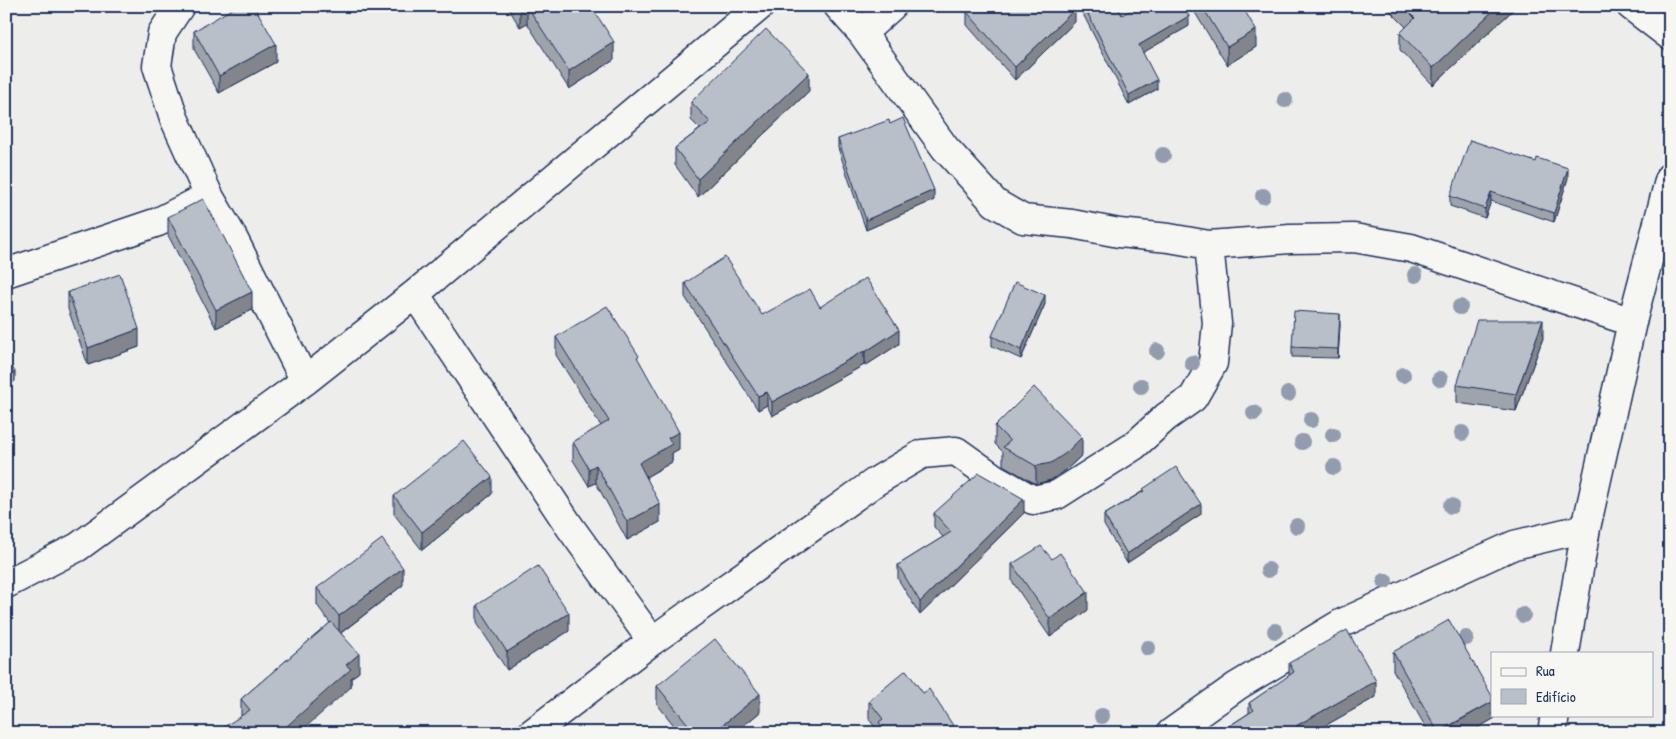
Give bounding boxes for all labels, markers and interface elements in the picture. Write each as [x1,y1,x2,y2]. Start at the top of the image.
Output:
legend [1491,652,1654,716]
text: Rua [1536,660,1555,681]
text: Edifício [1536,686,1576,707]

